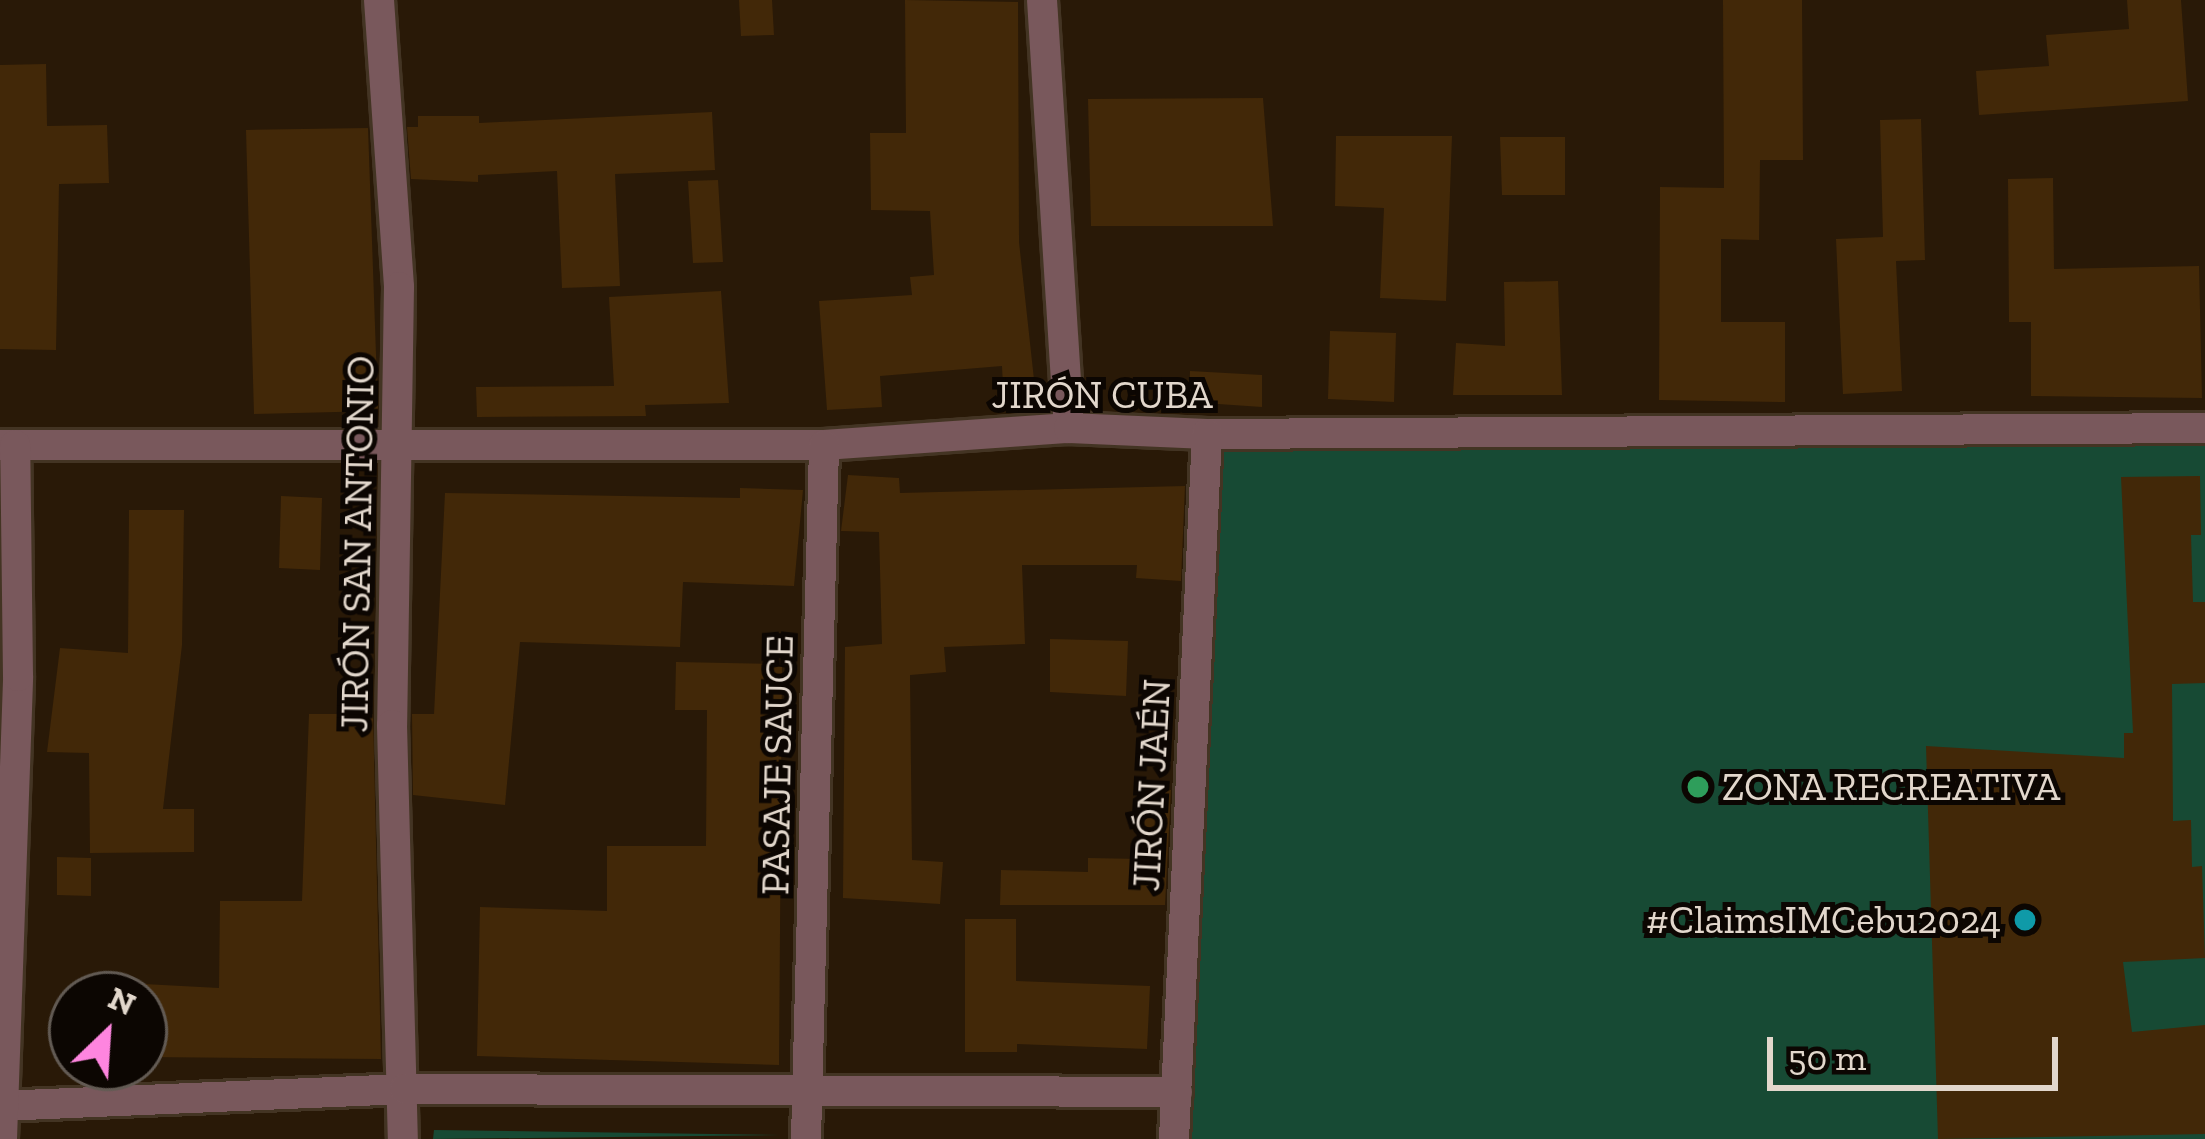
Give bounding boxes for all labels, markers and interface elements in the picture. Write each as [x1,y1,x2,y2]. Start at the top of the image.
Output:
street label: JIRÓN SAN ANTONIO [331,355,385,733]
street label: JIRÓN CUBA [992,372,1212,418]
street label: PASAJE SAUCE [752,635,804,895]
street label: JIRÓN JAÉN [1123,677,1181,893]
place label: ZONA RECREATIVA [1722,764,2061,810]
marker: ZONA RECREATIVA [1685,774,1711,800]
place label: #ClaimsIMCebu2024 [1646,897,2001,943]
marker: #ClaimsIMCebu2024 [2012,907,2038,933]
north arrow [48,971,168,1091]
text: N [103,978,142,1024]
scale bar [1773,1013,2064,1087]
text: 50 m [1788,1036,1866,1079]

